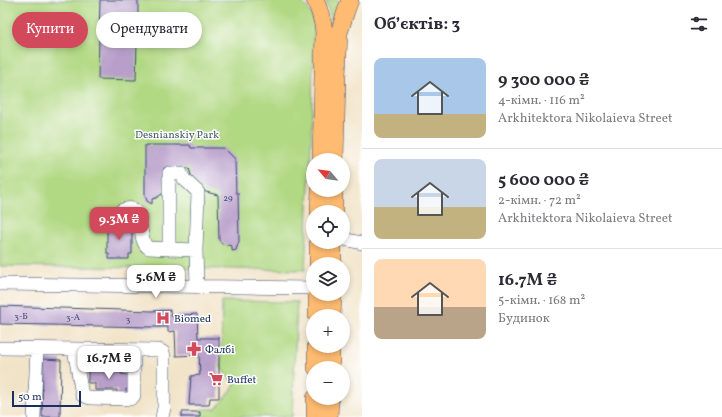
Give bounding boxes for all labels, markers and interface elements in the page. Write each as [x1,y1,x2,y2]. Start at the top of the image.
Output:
chip: Купити [12,12,88,48]
chip: Орендувати [96,12,202,48]
text: Об’єктів: 3 [374,13,460,36]
icon: filters [688,13,710,35]
text: 9 300 000 ₴ [498,69,590,92]
icon: home [406,74,454,122]
text: 4-кімн. · 116 m² [498,92,585,110]
text: Arkhitektora Nikolaieva Street [498,110,672,128]
park label: Desnianskiy Park [135,128,219,143]
north arrow [306,153,350,197]
map controls [306,153,350,405]
text: 5 600 000 ₴ [498,169,589,192]
icon: home [406,175,454,223]
house number: 29 [223,192,233,205]
text: 2-кімн. · 72 m² [498,192,581,210]
button: locate [306,205,350,249]
pin: 9.3M ₴ [86,207,152,241]
text: Arkhitektora Nikolaieva Street [498,210,672,228]
text: 9.3M ₴ [99,211,139,229]
button: layers [306,257,350,301]
pin: 5.6M ₴ [123,265,189,299]
text: 5.6M ₴ [136,269,176,287]
text: 16.7M ₴ [498,269,557,292]
icon: home [406,275,454,323]
text: 5-кімн. · 168 m² [498,292,585,310]
button: + [306,309,350,353]
house number: 3-Б [14,310,28,323]
hospital icon: Biomed [155,310,171,326]
text: Будинок [498,310,550,328]
house number: 3-А [66,311,81,324]
place label: Biomed [174,312,211,327]
house number: 3 [126,313,131,326]
pharmacy icon: Фалбі [186,341,202,357]
place label: Фалбі [205,343,234,358]
pin: 16.7M ₴ [72,346,146,380]
text: 16.7M ₴ [86,350,132,368]
button: − [306,361,350,405]
supermarket icon: Buffet [208,371,224,387]
place label: Buffet [227,373,257,388]
scale bar [12,389,81,408]
text: 50 m [18,390,42,405]

